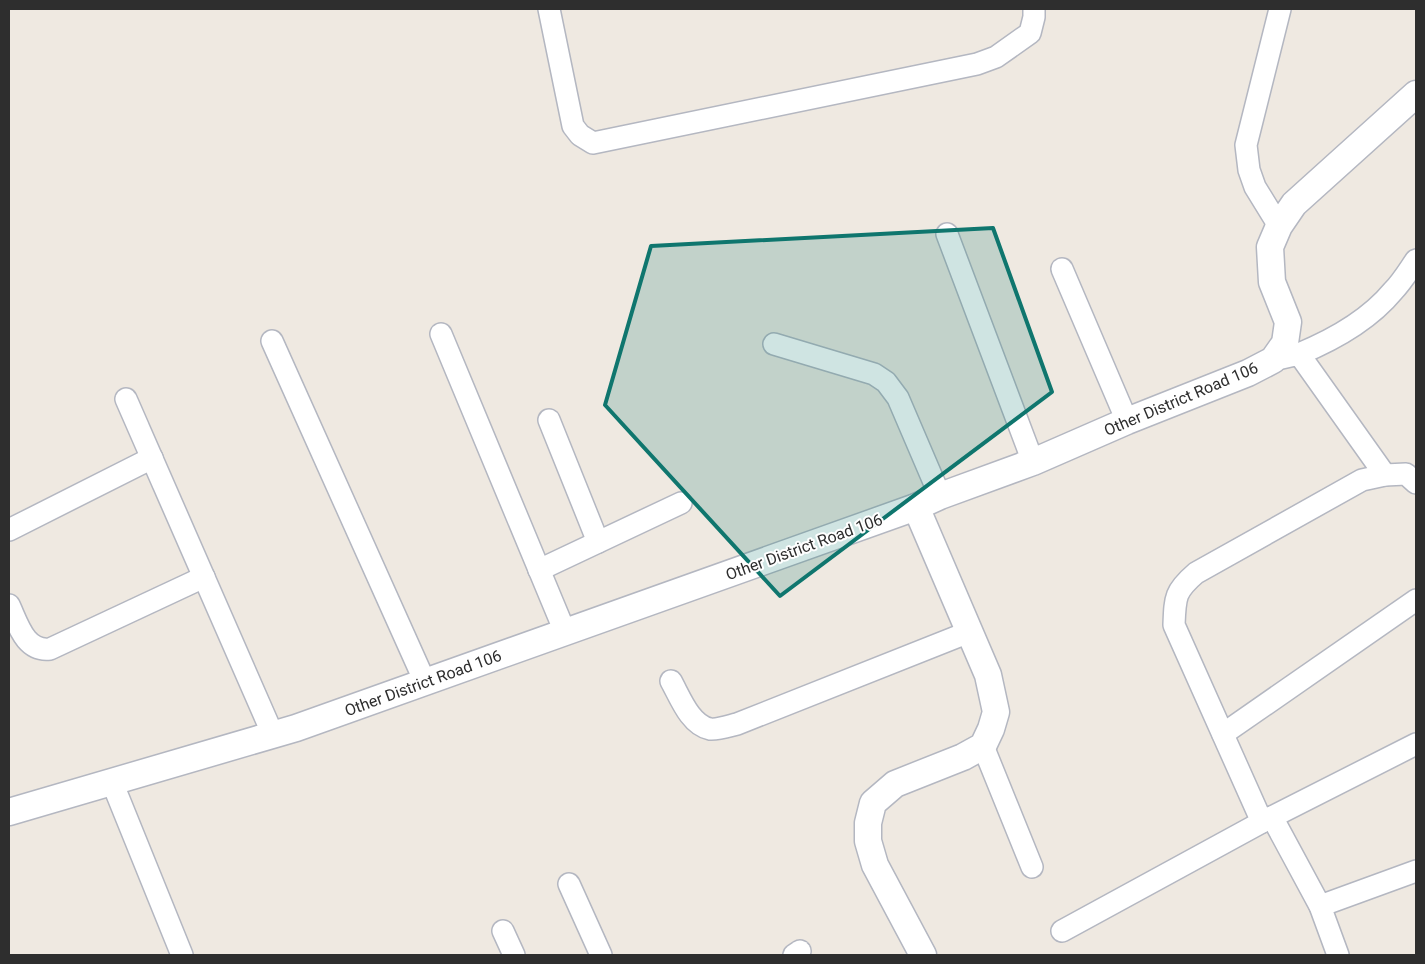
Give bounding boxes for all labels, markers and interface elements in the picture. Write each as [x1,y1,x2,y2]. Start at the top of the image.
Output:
street label: Other District Road 106 [1101,358,1261,440]
street label: Other District Road 106 [723,510,885,584]
street label: Other District Road 106 [342,646,504,720]

